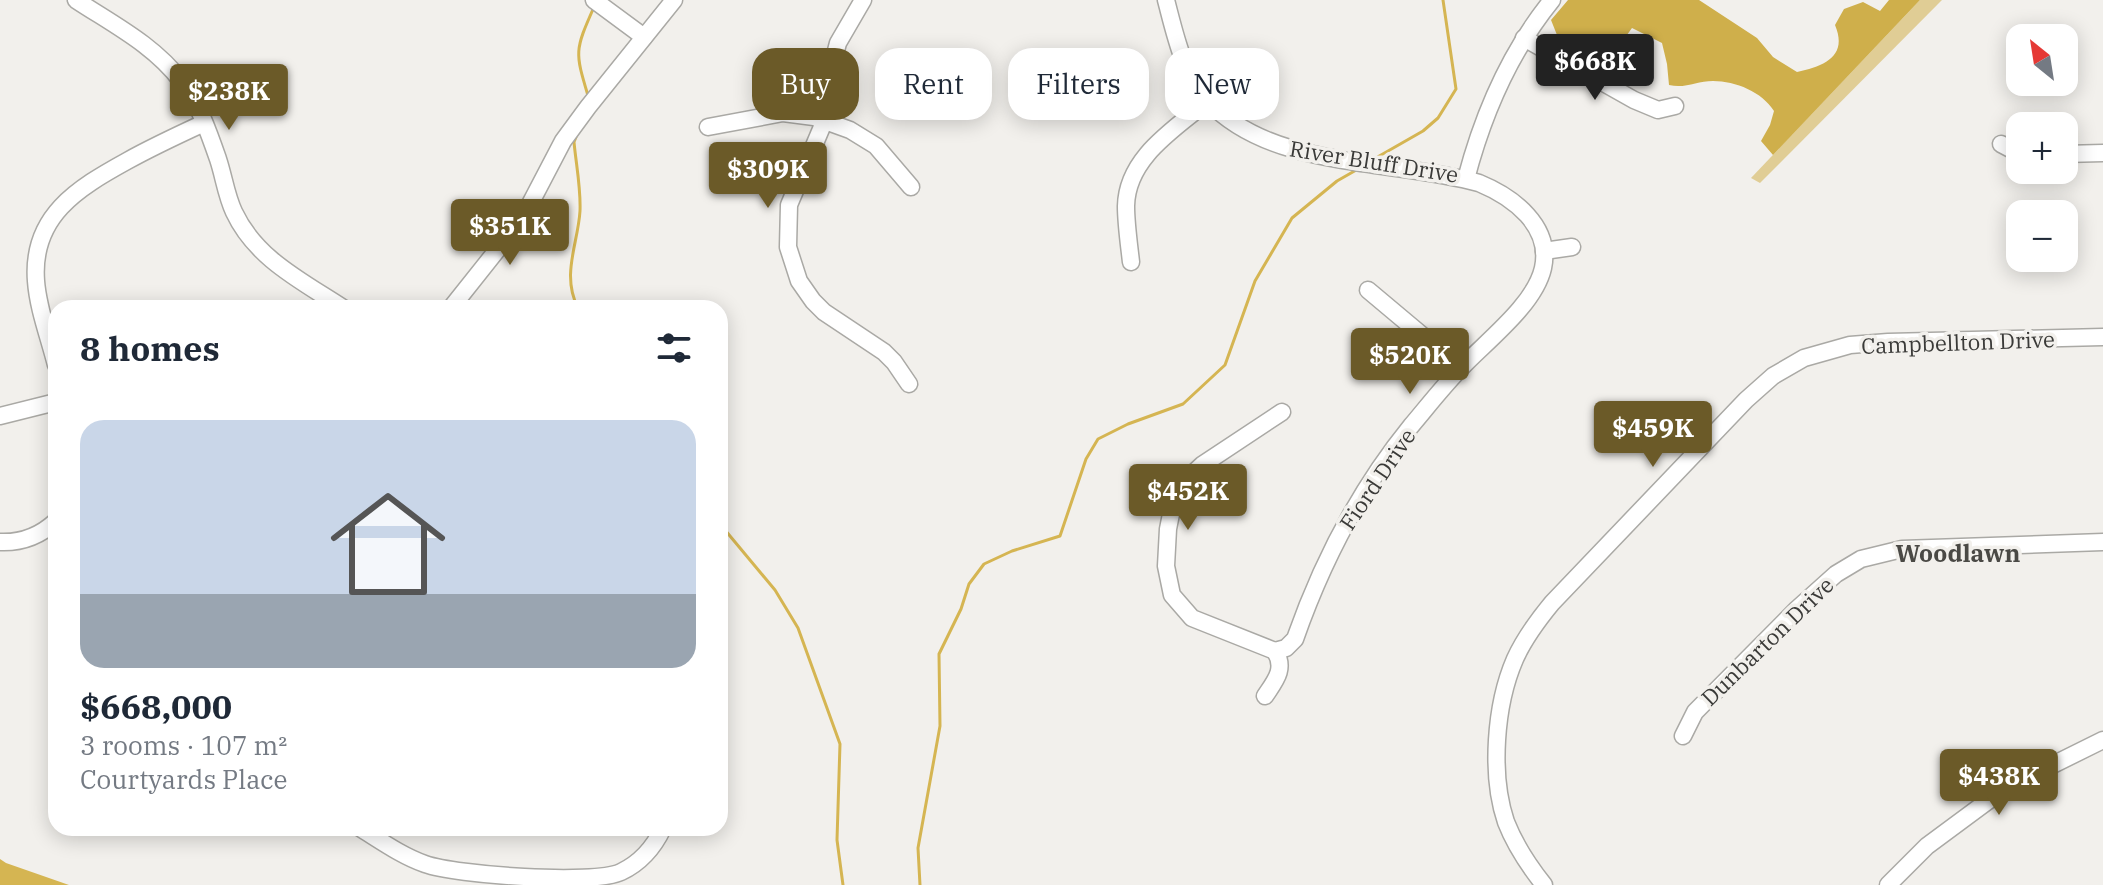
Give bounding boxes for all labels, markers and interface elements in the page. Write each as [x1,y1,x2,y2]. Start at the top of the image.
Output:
north arrow [2006,24,2078,96]
map controls [2006,24,2078,272]
pin: $668K [1539,34,1651,102]
text: $668K [1554,43,1636,77]
chip: Buy [752,48,859,120]
chip: Rent [875,48,992,120]
chip: Filters [1008,48,1149,120]
chip: New [1165,48,1279,120]
pin: $238K [173,64,285,132]
text: $238K [188,73,270,107]
button: + [2006,112,2078,184]
street label: River Bluff Drive [1288,133,1460,189]
pin: $309K [712,142,824,210]
text: $309K [727,151,809,185]
pin: $351K [454,199,566,267]
button: − [2006,200,2078,272]
text: $351K [469,208,551,242]
street label: Campbellton Drive [1861,324,2055,360]
text: 8 homes [80,326,220,370]
icon: filters [652,326,696,370]
pin: $520K [1354,328,1466,396]
text: $520K [1369,337,1451,371]
pin: $459K [1597,401,1709,469]
text: $459K [1612,410,1694,444]
street label: Fiord Drive [1332,423,1422,535]
pin: $452K [1132,464,1244,532]
icon: home [316,472,460,616]
text: $452K [1147,473,1229,507]
district label: Woodlawn [1896,537,2021,569]
street label: Dunbarton Drive [1695,570,1839,712]
text: $668,000 [80,684,232,728]
text: 3 rooms · 107 m² [80,728,287,762]
pin: $438K [1943,749,2055,817]
text: $438K [1958,758,2040,792]
text: Courtyards Place [80,762,287,796]

